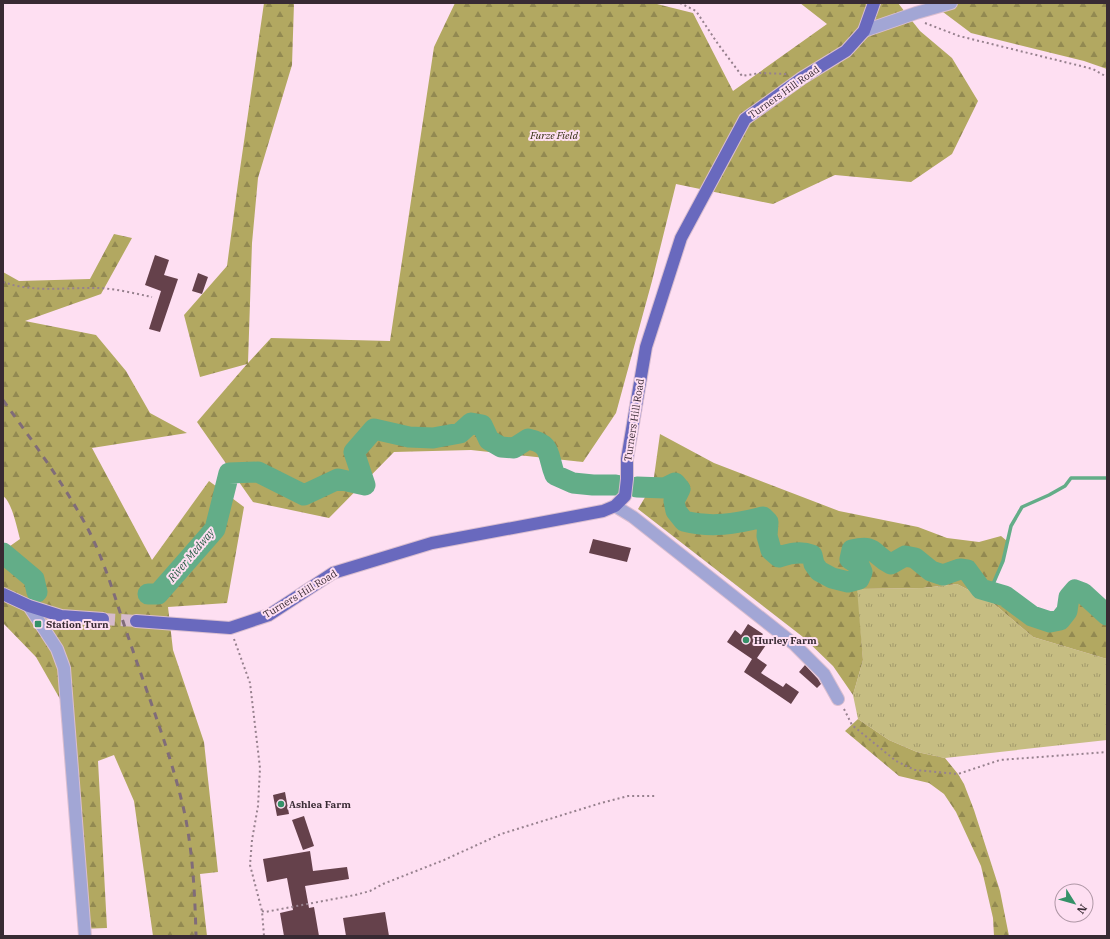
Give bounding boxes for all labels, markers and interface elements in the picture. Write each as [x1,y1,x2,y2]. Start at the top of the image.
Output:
street label: Turners Hill Road [746,63,822,121]
park label: Furze Field [529,129,578,142]
street label: Turners Hill Road [621,378,647,462]
water label: River Medway [164,525,218,585]
street label: Turners Hill Road [261,567,339,621]
place label: Station Turn [46,618,109,631]
marker: Station Turn [33,619,43,629]
place label: Hurley Farm [754,634,817,647]
marker: Hurley Farm [741,635,751,645]
place label: Ashlea Farm [289,798,351,811]
marker: Ashlea Farm [276,799,286,809]
north arrow [1054,883,1094,923]
text: N [1074,901,1090,917]

